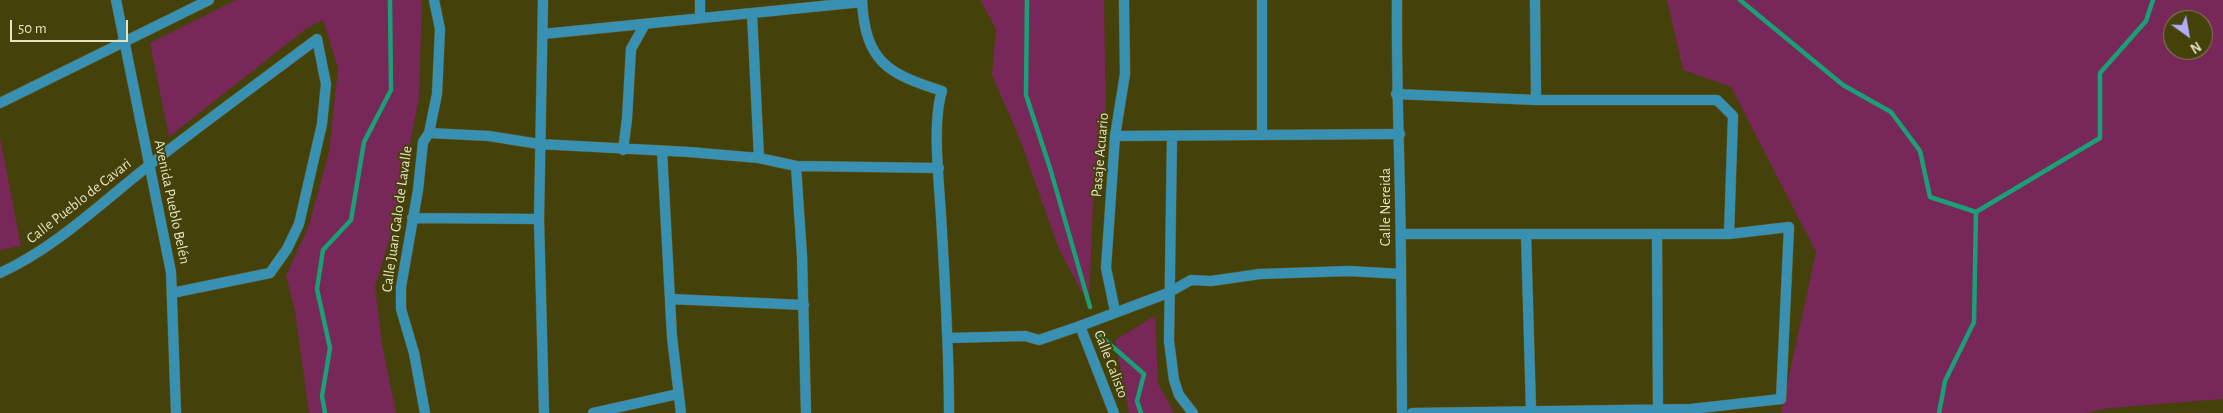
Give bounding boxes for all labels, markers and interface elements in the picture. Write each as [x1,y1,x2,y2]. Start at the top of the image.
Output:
scale bar [12,10,130,42]
north arrow [2163,10,2213,60]
text: 50 m [18,21,47,36]
text: N [2188,38,2203,55]
street label: Pasaje Acuario [1087,112,1113,198]
street label: Avenida Pueblo Belén [150,138,194,266]
street label: Calle Juan Galo de Lavalle [378,145,416,293]
street label: Calle Pueblo de Cavari [23,155,135,247]
street label: Calle Nereida [1376,168,1394,246]
street label: Calle Calisto [1090,328,1132,400]

